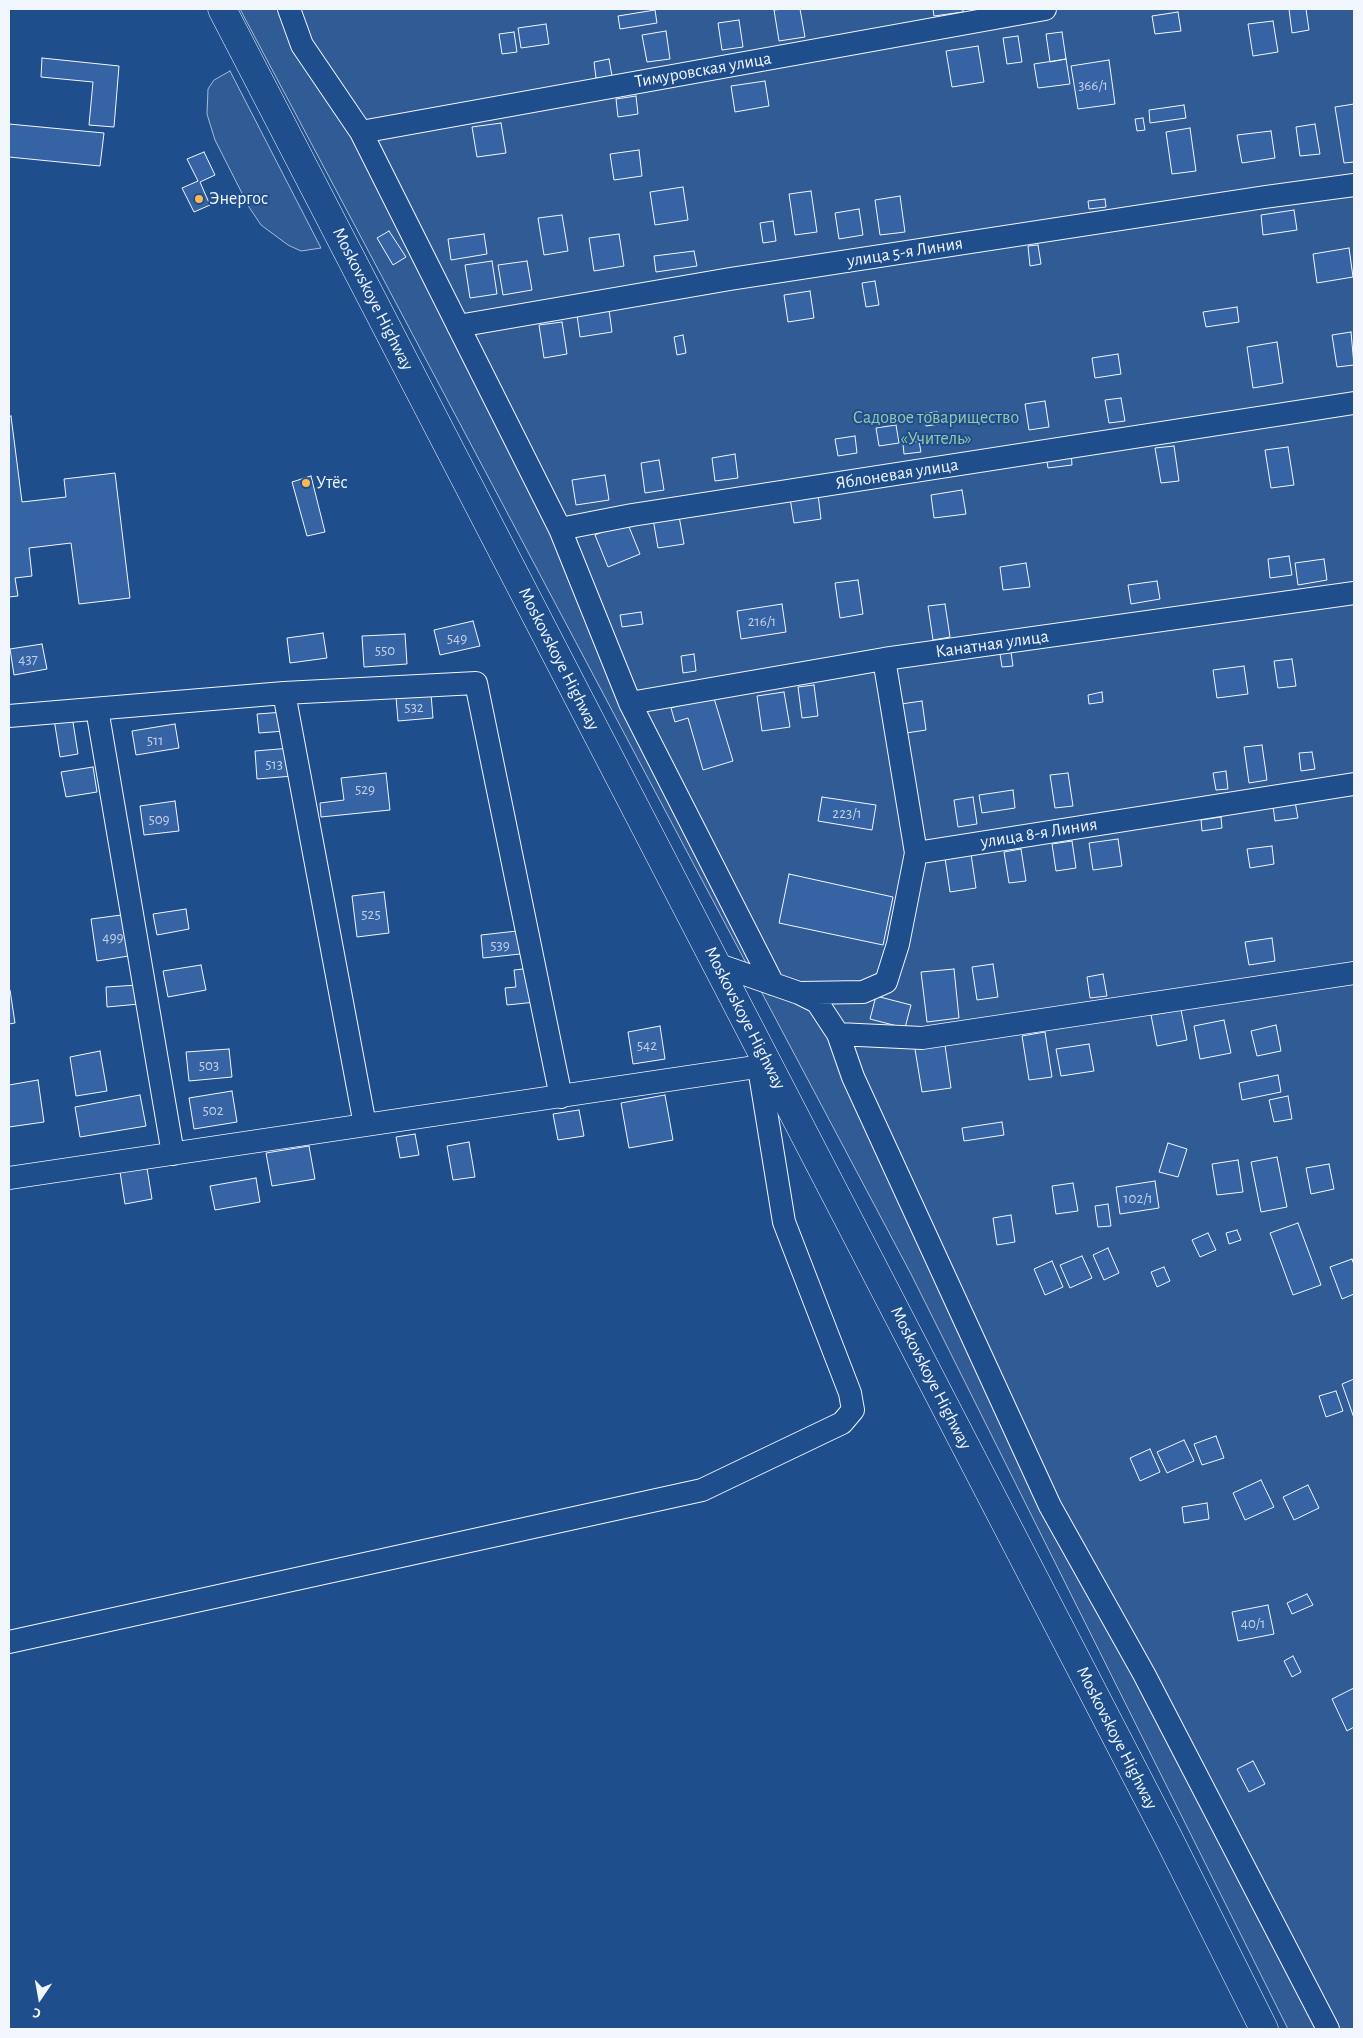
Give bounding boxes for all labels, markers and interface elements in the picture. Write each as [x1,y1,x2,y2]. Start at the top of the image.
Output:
street label: Тимуровская улица [633,47,773,93]
house number: 366/1 [1078,76,1108,94]
place label: Энергос [209,188,268,210]
marker: Энергос [193,193,205,205]
street label: Moskovskoye Highway [328,224,418,374]
street label: улица 5-я Линия [845,232,965,272]
park label: Садовое товарищество «Учитель» [853,407,1019,449]
street label: Яблоневая улица [834,454,960,494]
place label: Утёс [316,472,348,494]
marker: Утёс [300,477,312,489]
street label: Moskovskoye Highway [514,584,604,734]
house number: 216/1 [748,612,776,630]
street label: Канатная улица [934,625,1050,663]
house number: 549 [447,629,467,647]
house number: 550 [375,641,395,659]
house number: 437 [18,650,38,668]
house number: 532 [404,698,424,716]
house number: 511 [147,731,163,749]
house number: 513 [265,755,283,773]
house number: 529 [355,780,375,798]
house number: 223/1 [832,804,862,822]
house number: 509 [148,810,170,828]
street label: улица 8-я Линия [979,813,1099,853]
house number: 525 [361,905,381,923]
house number: 499 [102,928,124,946]
house number: 539 [490,936,510,954]
street label: Moskovskoye Highway [700,943,790,1093]
house number: 542 [637,1036,657,1054]
house number: 503 [199,1056,219,1074]
house number: 502 [202,1101,224,1119]
house number: 102/1 [1123,1189,1153,1207]
street label: Moskovskoye Highway [886,1303,976,1453]
house number: 40/1 [1241,1614,1265,1632]
street label: Moskovskoye Highway [1072,1663,1162,1813]
north arrow [15,1973,65,2023]
text: С [32,2005,42,2020]

